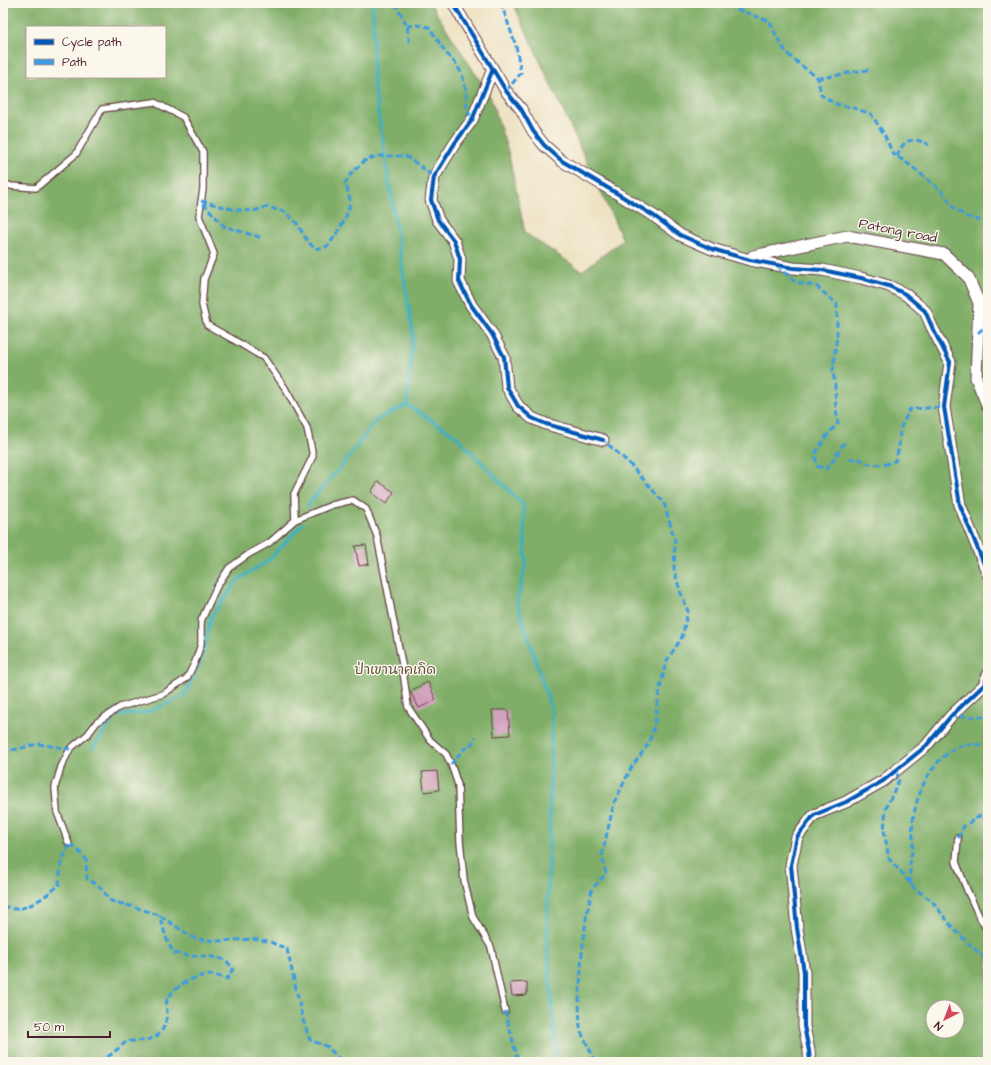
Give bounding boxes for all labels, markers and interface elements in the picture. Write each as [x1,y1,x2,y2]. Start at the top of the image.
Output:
legend [26,26,166,78]
text: Cycle path [62,34,121,52]
text: Path [62,54,87,71]
street label: Patong road [857,214,939,248]
park label: ป่าเขานาคเกิด [354,660,436,680]
north arrow [925,999,965,1039]
scale bar [28,1013,110,1039]
text: N [931,1018,946,1034]
text: 50 m [34,1019,65,1036]

